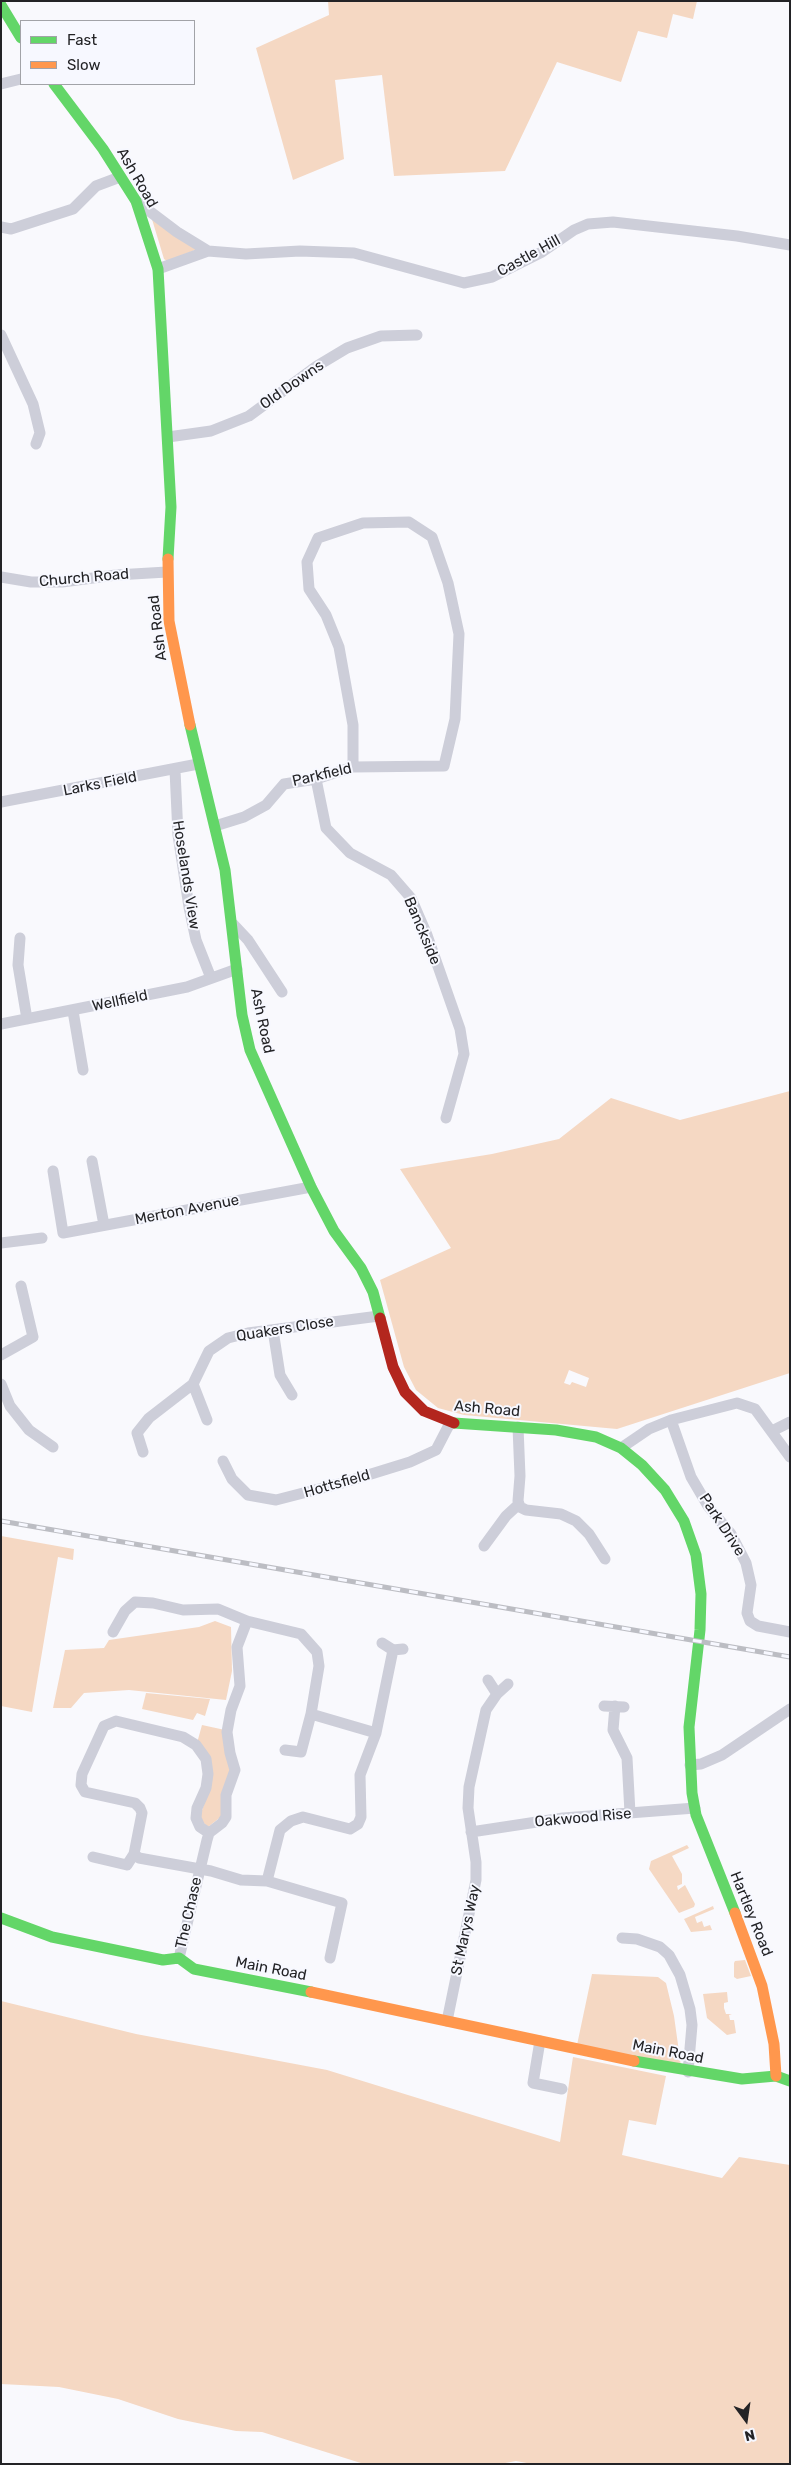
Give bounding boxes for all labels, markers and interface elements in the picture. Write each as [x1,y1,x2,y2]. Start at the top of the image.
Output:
legend [20,20,195,85]
text: Fast [67,31,97,49]
text: Slow [67,56,100,74]
street label: Ash Road [113,145,161,211]
street label: Castle Hill [494,231,564,281]
street label: Old Downs [257,356,327,414]
street label: Church Road [38,565,130,591]
street label: Ash Road [145,594,171,662]
street label: Parkfield [291,759,353,791]
street label: Larks Field [62,768,138,800]
street label: Hoselands View [168,819,204,931]
street label: Banckside [400,894,444,968]
street label: Wellfield [90,986,150,1016]
street label: Ash Road [246,987,278,1055]
street label: Merton Avenue [133,1191,241,1229]
street label: Quakers Close [235,1312,335,1346]
street label: Ash Road [453,1397,521,1421]
street label: Hottsfield [302,1466,372,1502]
street label: Park Drive [695,1490,749,1560]
street label: Oakwood Rise [534,1805,632,1831]
street label: Hartley Road [726,1869,776,1959]
street label: The Chase [172,1875,206,1951]
street label: St Marys Way [448,1883,484,1977]
street label: Main Road [234,1953,308,1985]
street label: Main Road [631,2036,705,2068]
north arrow [721,2395,771,2445]
text: N [743,2426,757,2445]

